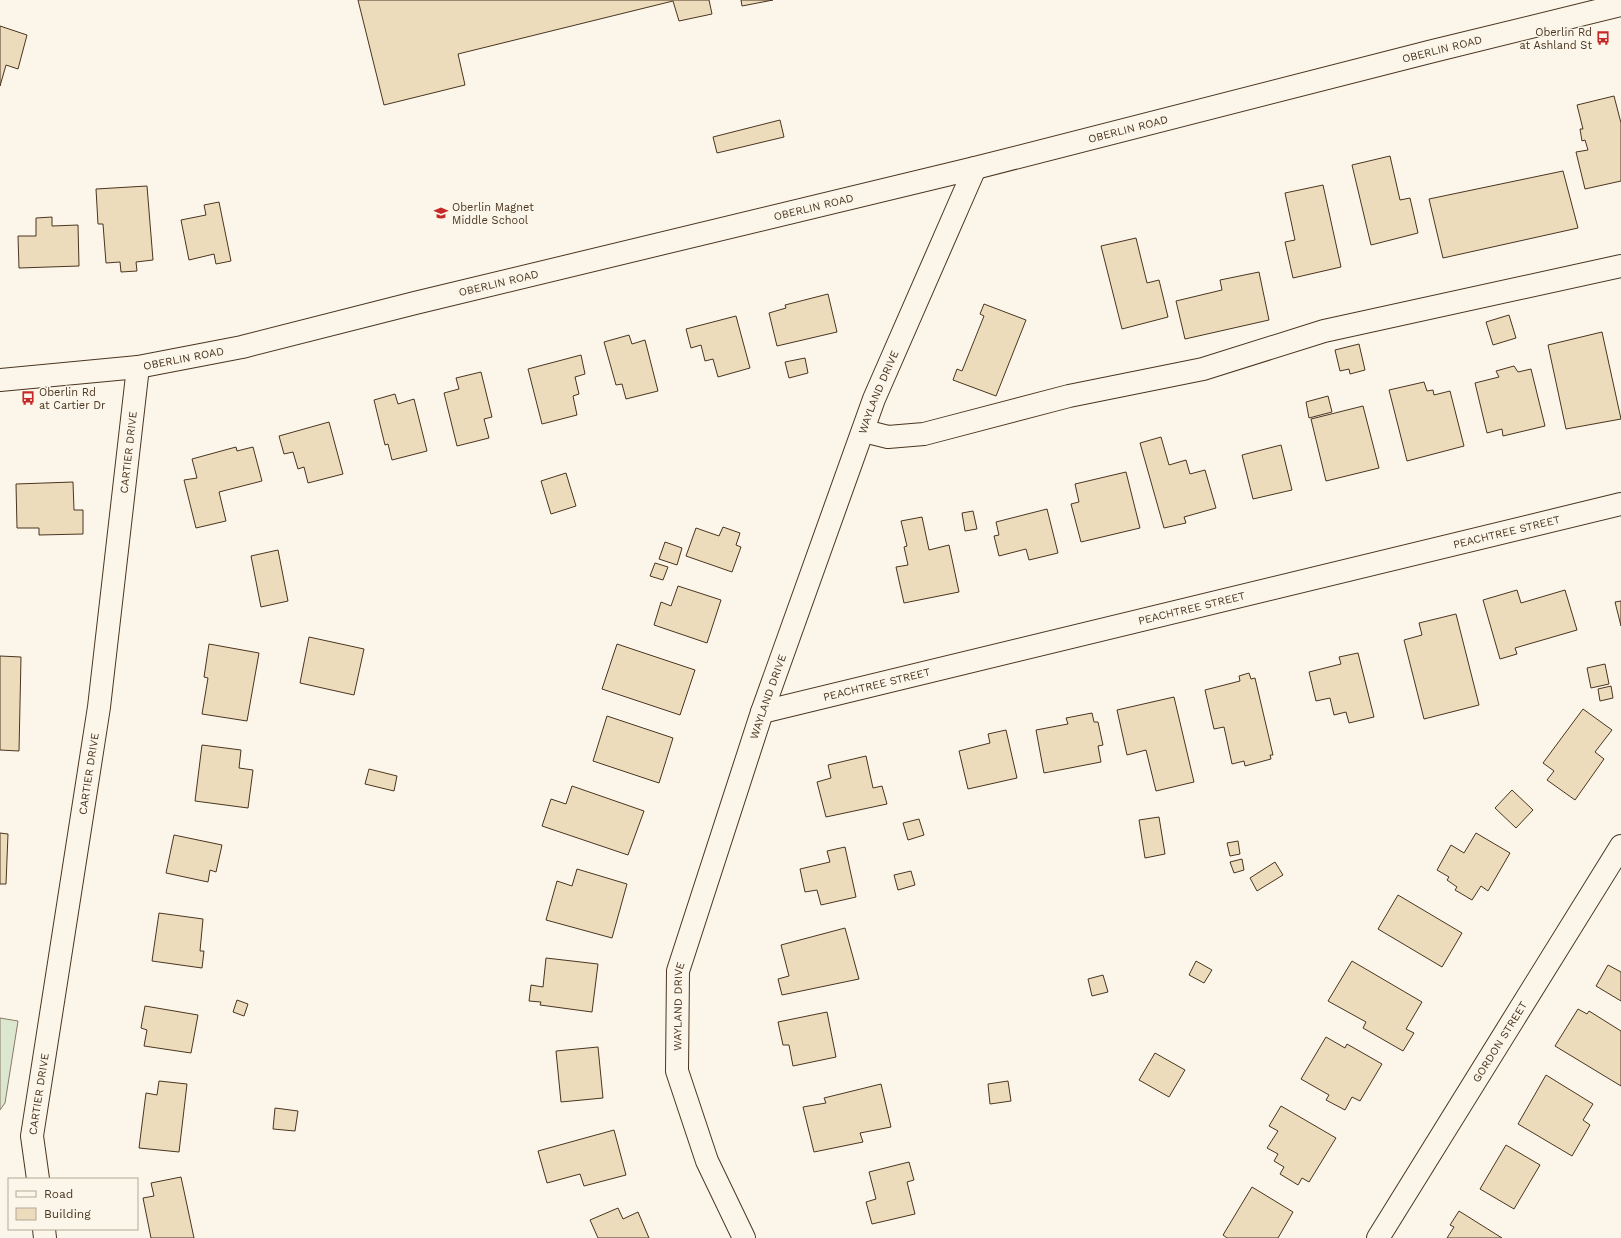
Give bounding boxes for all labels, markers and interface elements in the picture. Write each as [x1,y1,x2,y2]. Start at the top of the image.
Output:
place label: Oberlin Rd at Ashland St [1520,26,1592,52]
bus stop icon: Oberlin Rd at Ashland St [1595,30,1611,46]
street label: OBERLIN ROAD [1401,33,1483,65]
street label: OBERLIN ROAD [1087,112,1169,145]
street label: OBERLIN ROAD [772,191,855,223]
place label: Oberlin Magnet Middle School [452,201,534,227]
school or university icon: Oberlin Magnet Middle School [433,205,449,221]
street label: OBERLIN ROAD [457,267,540,299]
street label: OBERLIN ROAD [142,344,225,372]
street label: WAYLAND DRIVE [856,348,901,436]
place label: Oberlin Rd at Cartier Dr [39,386,106,412]
bus stop icon: Oberlin Rd at Cartier Dr [20,390,36,406]
street label: CARTIER DRIVE [117,410,139,494]
street label: PEACHTREE STREET [1452,512,1562,551]
street label: PEACHTREE STREET [1137,589,1247,627]
street label: WAYLAND DRIVE [747,652,789,741]
street label: PEACHTREE STREET [822,665,932,703]
street label: CARTIER DRIVE [76,732,101,816]
street label: WAYLAND DRIVE [671,960,687,1051]
street label: GORDON STREET [1470,998,1530,1085]
street label: CARTIER DRIVE [26,1052,51,1136]
legend [8,1178,138,1230]
text: Road [44,1187,73,1201]
text: Building [44,1207,91,1221]

